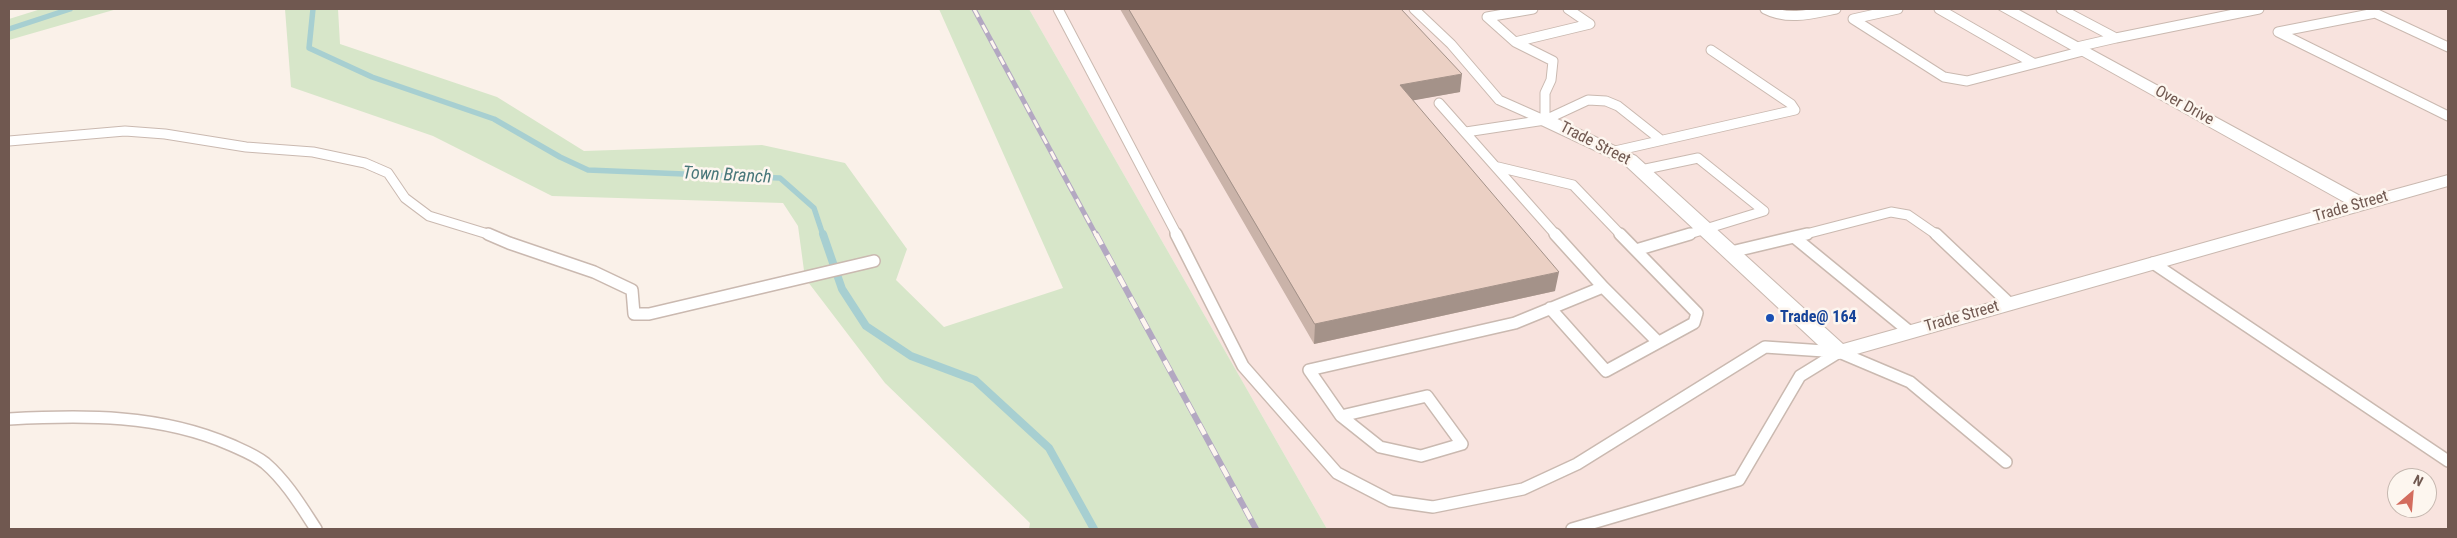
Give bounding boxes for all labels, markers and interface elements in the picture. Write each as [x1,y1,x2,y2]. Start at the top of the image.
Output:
street label: Over Drive [2151,82,2217,130]
street label: Trade Street [1557,118,1633,170]
water label: Town Branch [682,163,772,189]
street label: Trade Street [2312,187,2390,227]
street label: Trade Street [1923,297,2001,337]
place label: Trade@ 164 [1780,308,1857,328]
marker: Trade@ 164 [1764,312,1776,324]
north arrow [2387,468,2437,518]
text: N [2411,471,2426,490]

